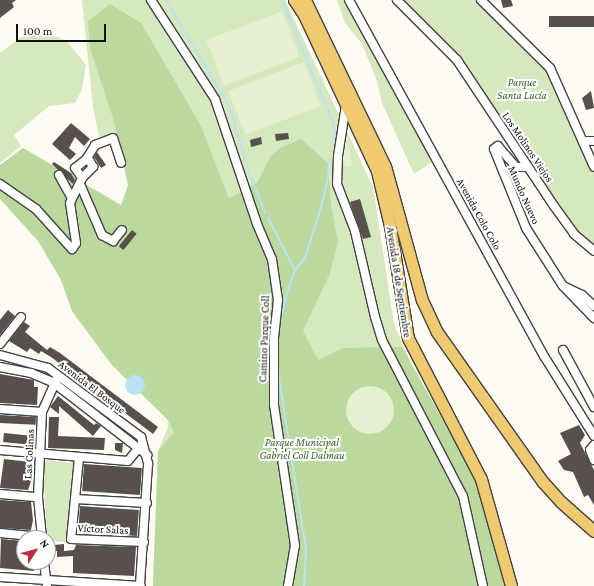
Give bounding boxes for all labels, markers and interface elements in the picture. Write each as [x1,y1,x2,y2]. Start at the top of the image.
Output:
scale bar [18,16,108,42]
text: 100 m [23,24,52,38]
park label: Parque Santa Lucía [497,76,547,102]
street label: Los Molinos Viejos [500,109,556,185]
street label: Mundo Nuevo [505,164,543,226]
street label: Avenida Colo Colo [454,176,504,252]
street label: Avenida 18 de Septiembre [384,226,414,338]
street label: Camino Parque Coll [256,295,272,383]
street label: Avenida El Bosque [56,357,128,417]
street label: Las Colinas [21,429,37,479]
park label: Parque Municipal Gabriel Coll Dalmau [259,436,345,462]
street label: Víctor Salas [77,521,129,537]
north arrow [16,530,56,570]
text: N [38,537,52,550]

